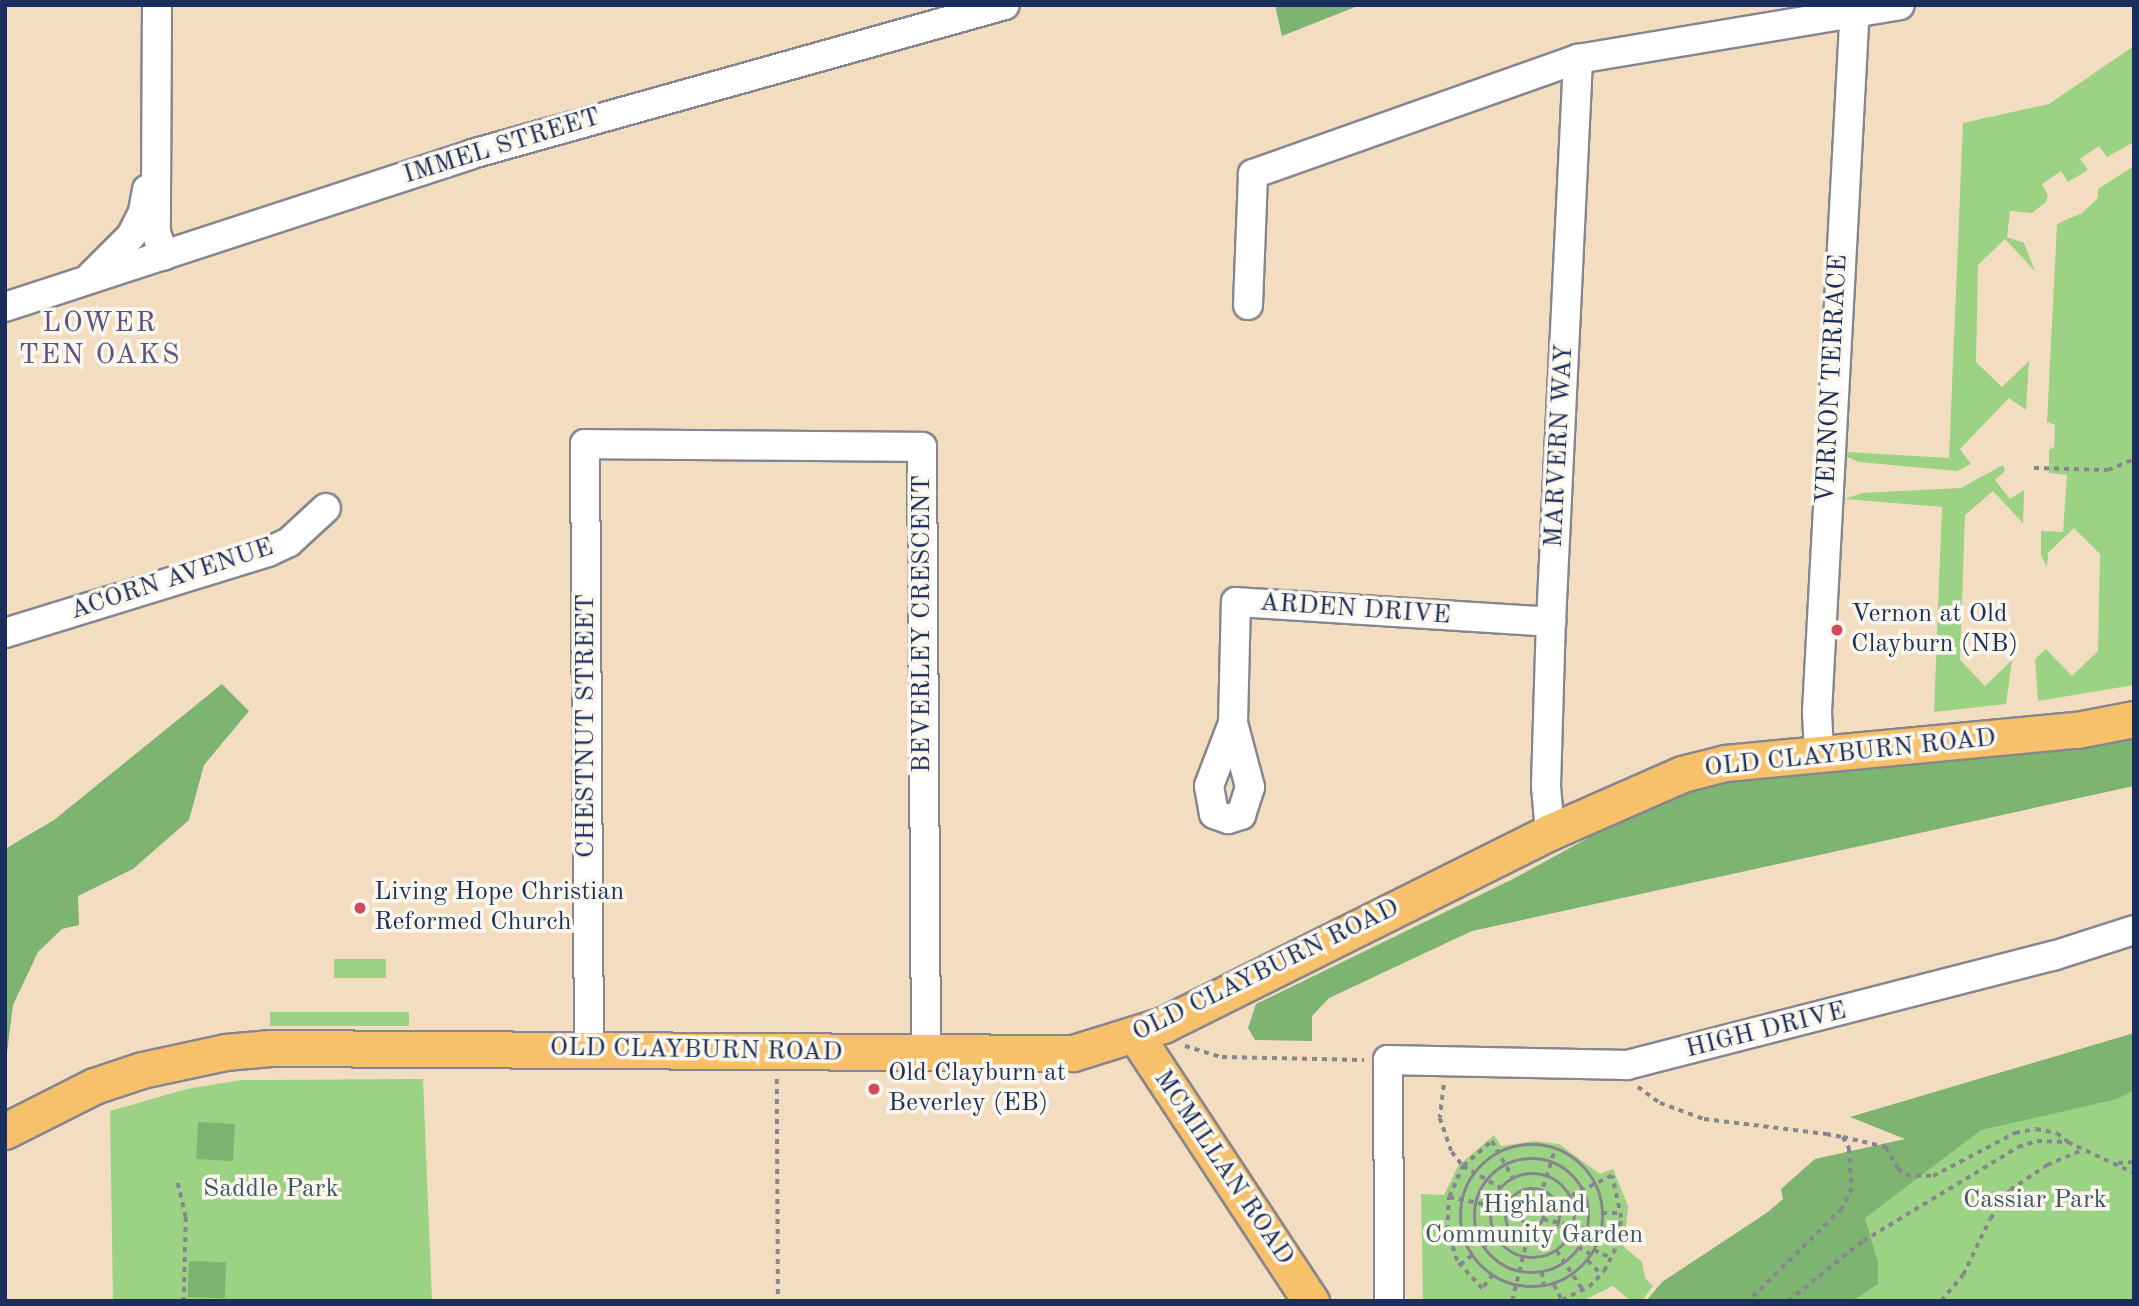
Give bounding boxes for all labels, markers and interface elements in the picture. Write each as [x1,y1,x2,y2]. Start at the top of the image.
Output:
street label: IMMEL STREET [400,102,604,192]
street label: VERNON TERRACE [1811,253,1855,505]
district label: LOWER TEN OAKS [20,307,180,373]
street label: MARVERN WAY [1539,343,1581,549]
street label: BEVERLEY CRESCENT [907,475,939,773]
street label: ACORN AVENUE [66,532,278,628]
street label: ARDEN DRIVE [1259,588,1451,632]
street label: CHESTNUT STREET [571,594,603,858]
place label: Vernon at Old Clayburn (NB) [1851,599,2018,660]
marker: Vernon at Old Clayburn (NB) [1829,622,1845,638]
street label: OLD CLAYBURN ROAD [1703,723,1997,785]
place label: Living Hope Christian Reformed Church [374,877,624,938]
street label: OLD CLAYBURN ROAD [1128,893,1404,1049]
marker: Living Hope Christian Reformed Church [352,900,368,916]
street label: HIGH DRIVE [1682,996,1850,1066]
street label: OLD CLAYBURN ROAD [549,1033,843,1069]
place label: Old Clayburn at Beverley (EB) [888,1058,1066,1120]
street label: MCMILLAN ROAD [1146,1064,1300,1272]
marker: Old Clayburn at Beverley (EB) [866,1081,882,1097]
park label: Saddle Park [203,1174,339,1206]
park label: Cassiar Park [1963,1185,2107,1217]
park label: Highland Community Garden [1425,1190,1643,1252]

